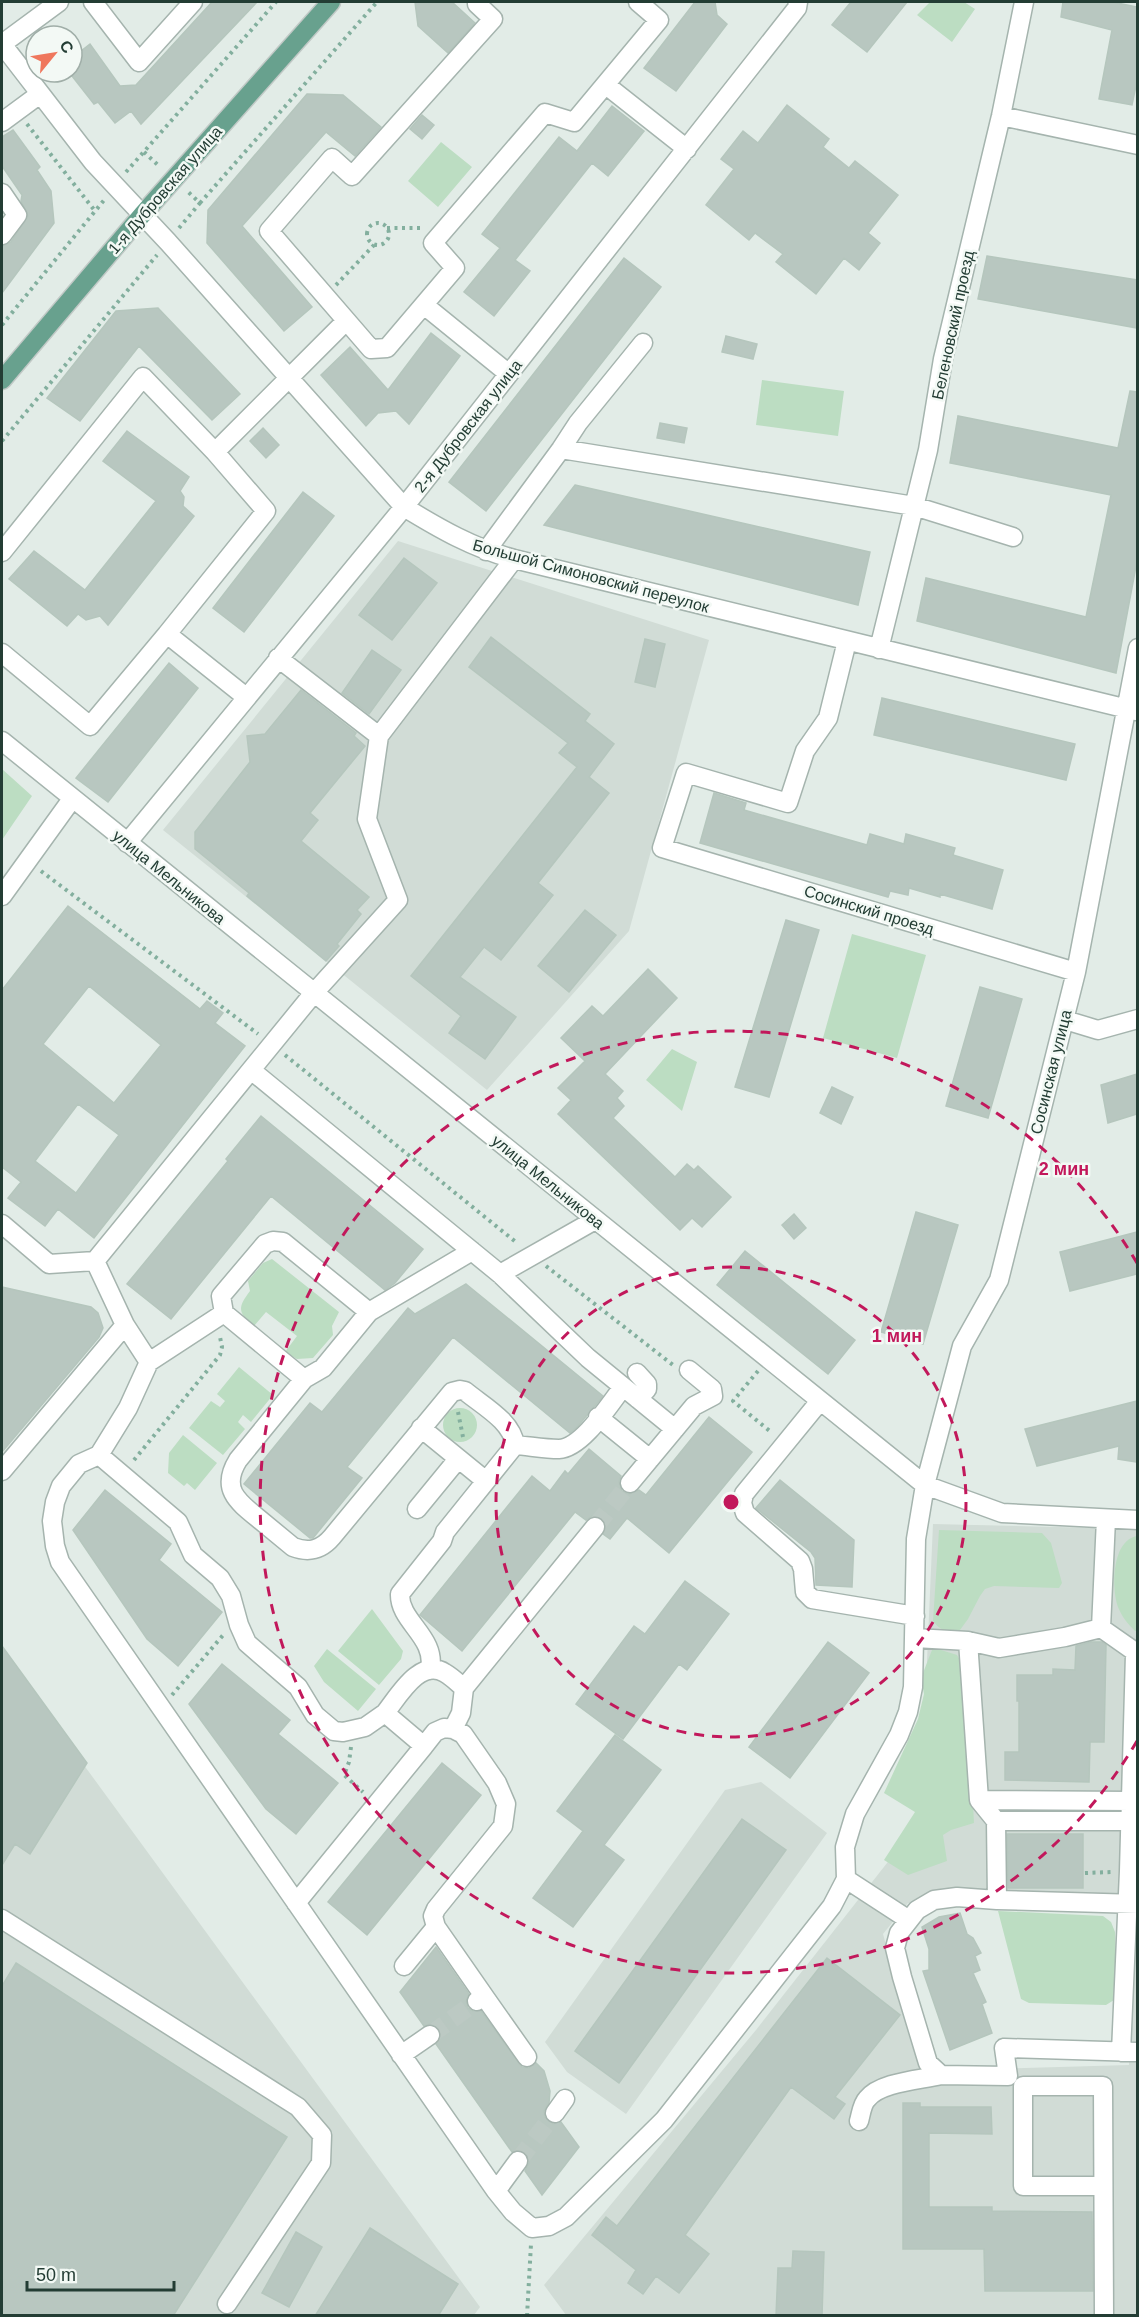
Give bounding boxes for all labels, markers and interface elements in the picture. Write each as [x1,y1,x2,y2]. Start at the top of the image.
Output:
north arrow [24,24,84,84]
text: С [56,37,77,56]
street label: 1-я Дубровская улица [105,123,225,257]
street label: Беленовский проезд [929,248,977,401]
street label: 2-я Дубровская улица [411,356,525,496]
street label: Большой Симоновский переулок [471,536,712,616]
street label: улица Мельникова [110,827,228,927]
street label: Сосинский проезд [802,882,937,938]
street label: Сосинская улица [1027,1008,1075,1136]
street label: улица Мельникова [489,1132,607,1232]
text: 2 мин [1039,1159,1089,1179]
text: 1 мин [872,1326,922,1346]
centre of rings [721,1492,741,1512]
scale bar [27,2254,174,2292]
text: 50 m [36,2265,76,2285]

